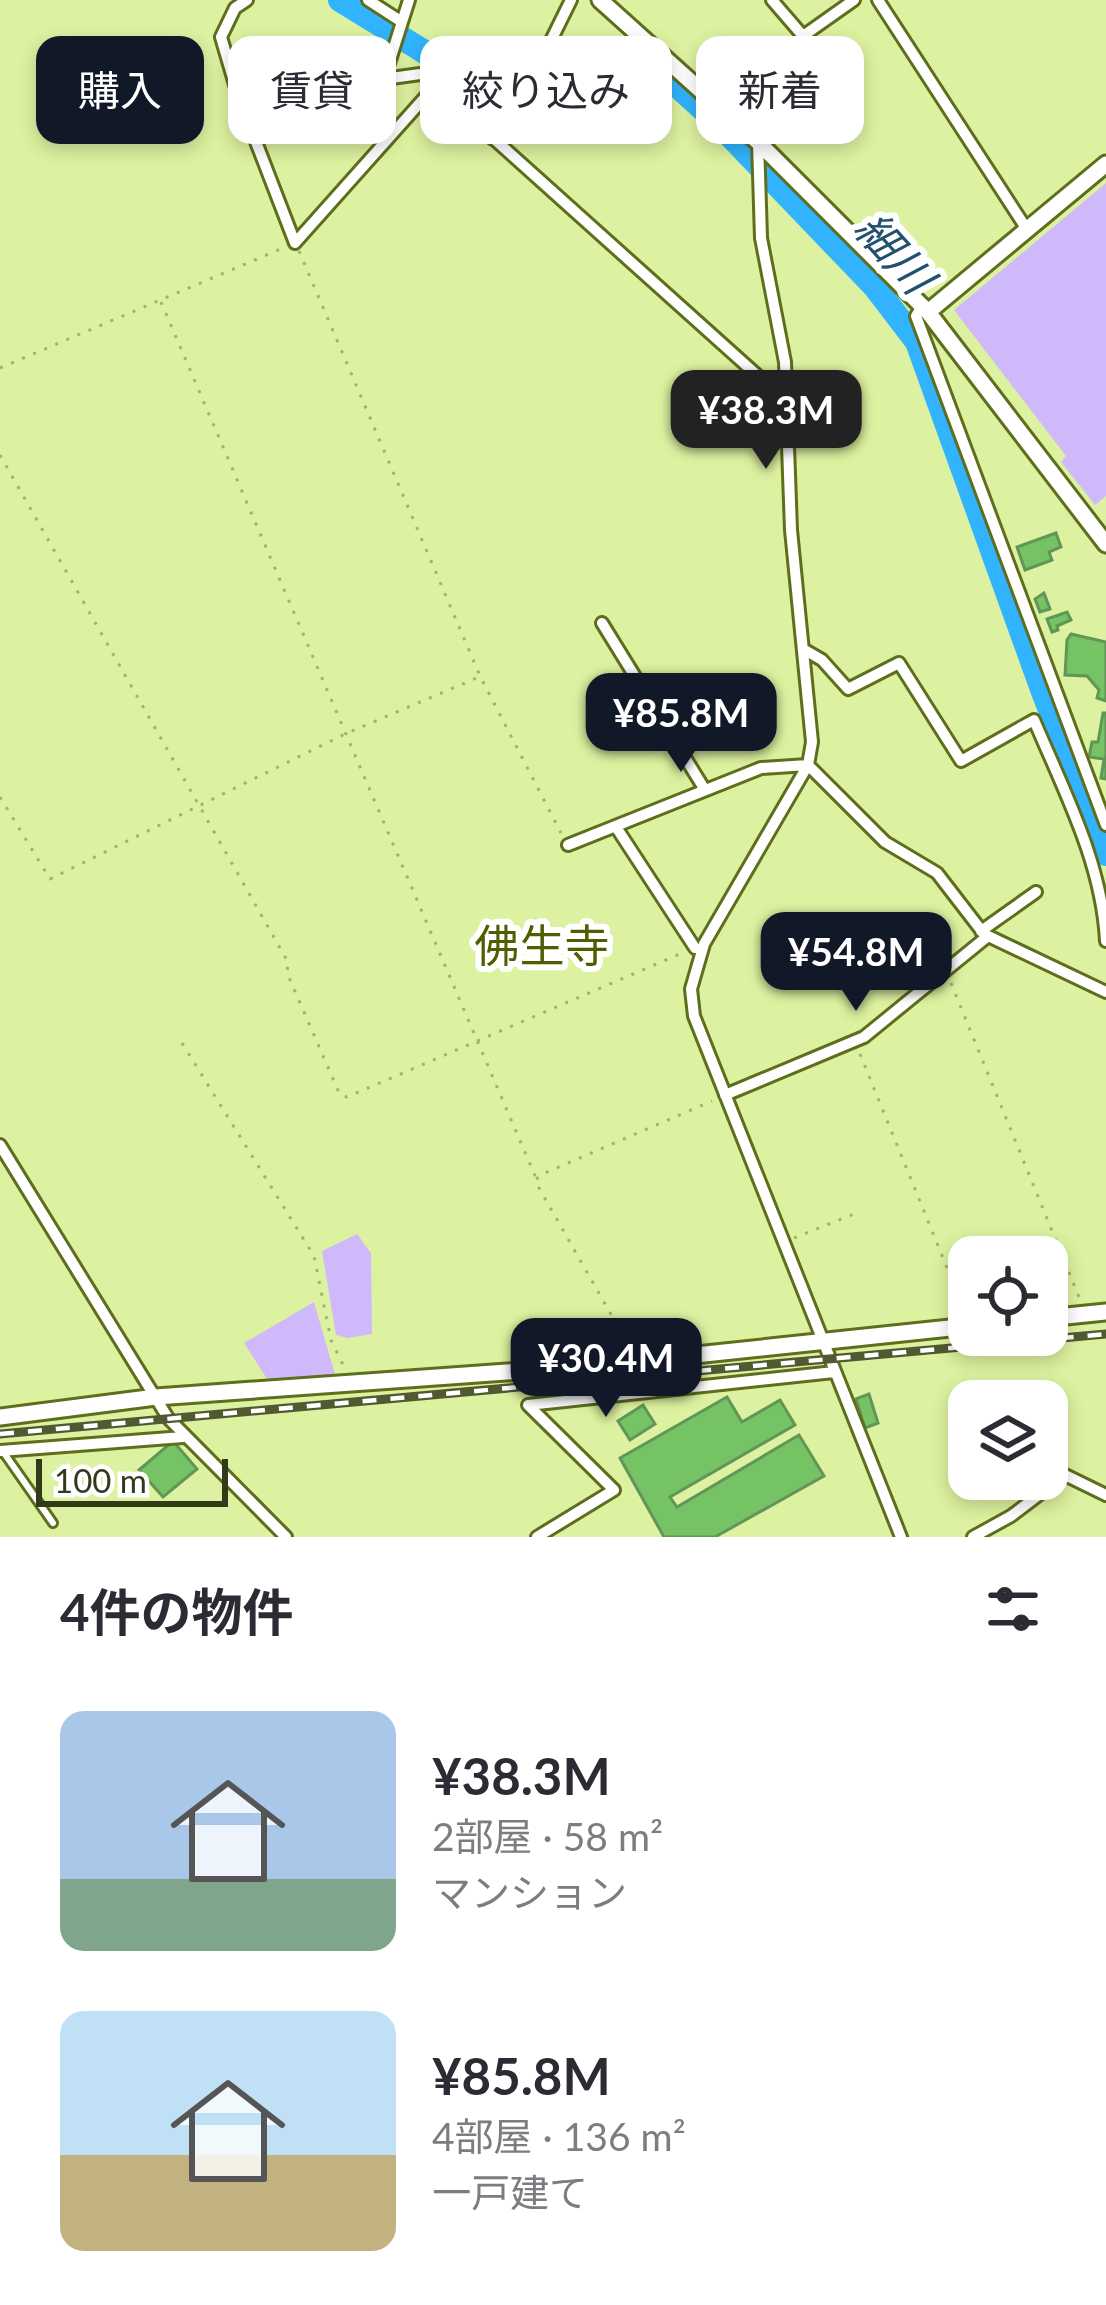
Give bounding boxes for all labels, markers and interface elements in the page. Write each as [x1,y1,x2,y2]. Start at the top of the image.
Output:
chip: 購入 [36,36,204,144]
chip: 賃貸 [228,36,396,144]
chip: 絞り込み [420,36,672,144]
chip: 新着 [696,36,864,144]
water label: 細川 [845,200,948,306]
pin: ¥38.3M [668,370,864,472]
text: ¥38.3M [698,386,834,432]
pin: ¥85.8M [583,673,779,775]
text: ¥85.8M [613,689,749,735]
pin: ¥54.8M [758,912,954,1014]
district label: 佛生寺 [474,918,610,972]
text: ¥54.8M [788,928,924,974]
map controls [948,1236,1068,1500]
button: locate [948,1236,1068,1356]
pin: ¥30.4M [508,1318,704,1420]
text: ¥30.4M [538,1334,674,1380]
button: layers [948,1380,1068,1500]
scale bar [36,1453,228,1506]
text: 100 m [54,1460,147,1500]
icon: filters [980,1576,1046,1642]
text: 4件の物件 [60,1581,294,1642]
text: ¥38.3M [432,1745,611,1806]
icon: home [156,1759,300,1903]
text: 2部屋 · 58 m² [432,1813,663,1859]
text: マンション [432,1869,627,1915]
text: ¥85.8M [432,2045,611,2106]
icon: home [156,2059,300,2203]
text: 4部屋 · 136 m² [432,2113,686,2159]
text: 一戸建て [432,2169,588,2215]

